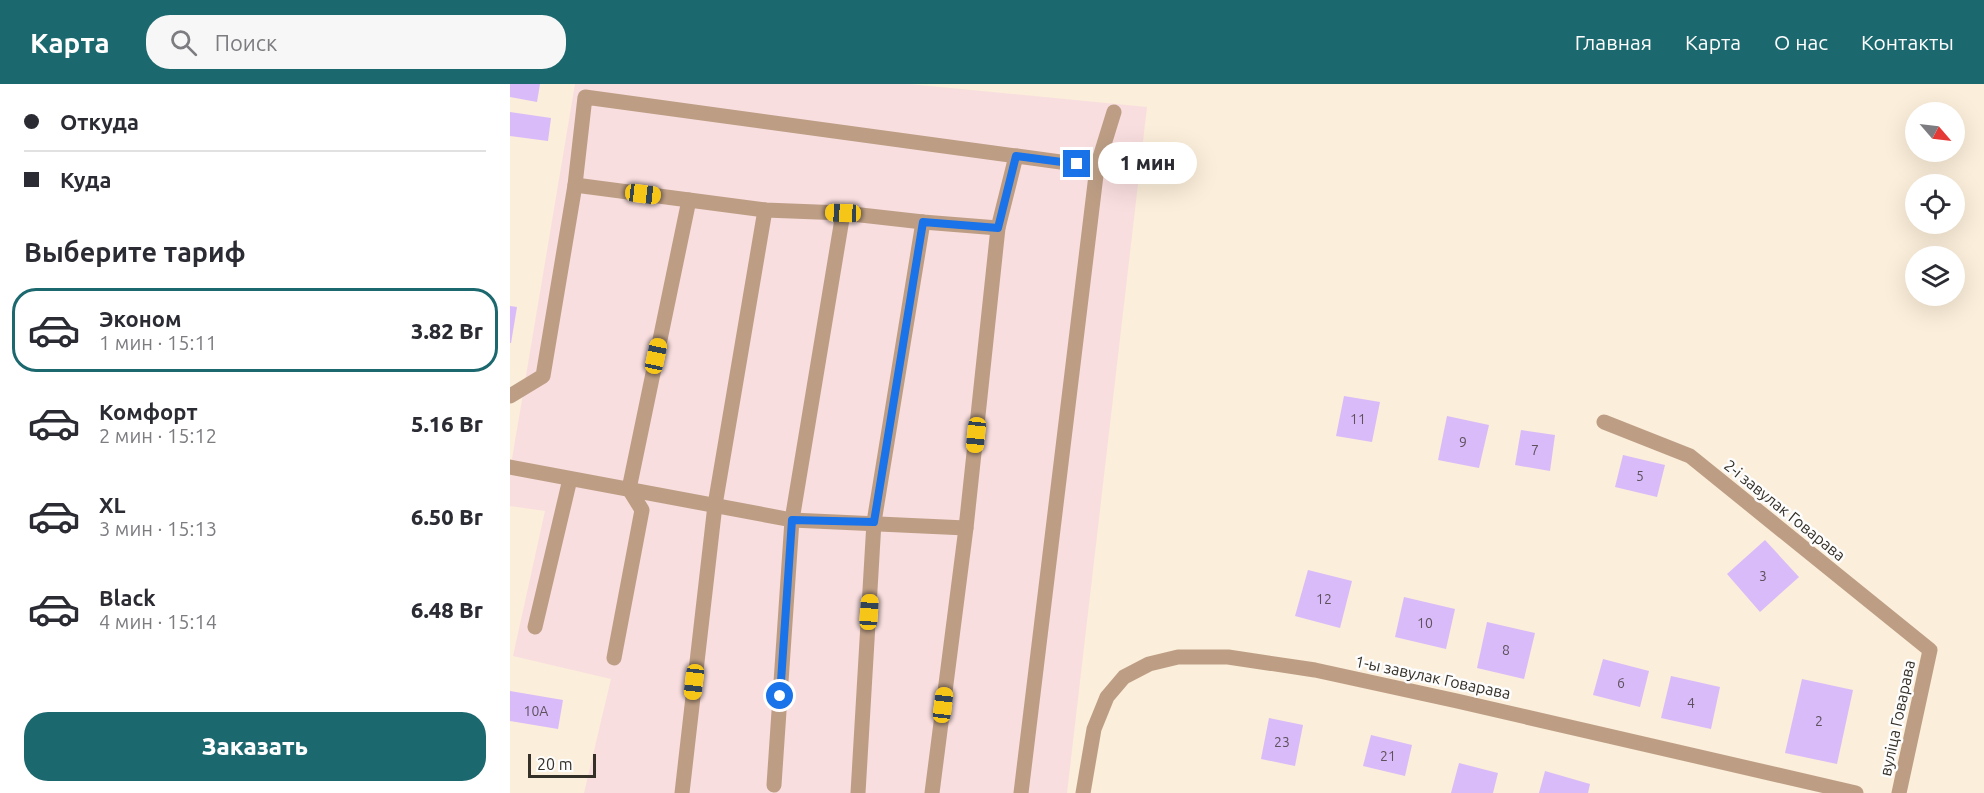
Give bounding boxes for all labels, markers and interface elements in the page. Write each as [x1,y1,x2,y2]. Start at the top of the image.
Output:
search box [146,15,566,69]
icon: search [167,26,200,59]
text: Карта [30,27,110,58]
text: Поиск [215,30,277,55]
text: Главная [1575,30,1652,54]
text: Карта [1685,30,1741,54]
text: О нас [1774,30,1828,54]
text: Контакты [1861,30,1954,54]
north arrow [1905,102,1965,162]
map controls [1905,102,1965,306]
text: Откуда [60,109,139,134]
callout: 1 мин [1098,143,1197,185]
route end [1063,150,1090,177]
text: 1 мин [1120,151,1175,174]
text: Куда [60,167,111,192]
button: locate [1905,174,1965,234]
car [624,183,662,205]
car [825,203,861,223]
text: Выберите тариф [24,237,246,267]
button: layers [1905,246,1965,306]
icon: car [27,303,81,357]
text: Эконом [99,306,181,331]
text: 3.82 Br [411,318,483,343]
text: 1 мин · 15:11 [99,331,217,354]
car [643,337,669,375]
icon: car [27,396,81,450]
text: Комфорт [99,399,198,424]
text: 5.16 Br [411,411,483,436]
house number: 11 [1350,411,1366,427]
car [965,416,987,454]
text: 2 мин · 15:12 [99,424,217,447]
house number: 9 [1459,434,1467,450]
house number: 7 [1531,442,1539,458]
street label: 2-і завулак Говарава [1721,456,1849,564]
house number: 5 [1636,468,1644,484]
icon: car [27,489,81,543]
text: XL [99,492,126,517]
text: 6.50 Br [411,504,483,529]
text: 3 мин · 15:13 [99,517,217,540]
house number: 3 [1759,568,1767,584]
icon: car [27,582,81,636]
text: Black [99,585,156,610]
house number: 12 [1316,591,1332,607]
car [859,593,879,631]
text: 6.48 Br [411,597,483,622]
text: 4 мин · 15:14 [99,610,217,633]
house number: 10 [1417,615,1433,631]
house number: 8 [1502,642,1510,658]
street label: 1-ы завулак Говарава [1354,652,1512,702]
street label: вуліца Говарава [1876,658,1918,778]
car [683,663,705,701]
house number: 6 [1617,675,1625,691]
route start [766,682,793,709]
car [932,686,954,724]
house number: 4 [1687,695,1695,711]
house number: 10А [524,703,548,719]
button: Заказать [24,712,486,781]
house number: 2 [1815,713,1823,729]
house number: 23 [1274,734,1290,750]
house number: 21 [1380,748,1396,764]
scale bar [528,751,596,778]
text: 20 m [537,755,573,773]

